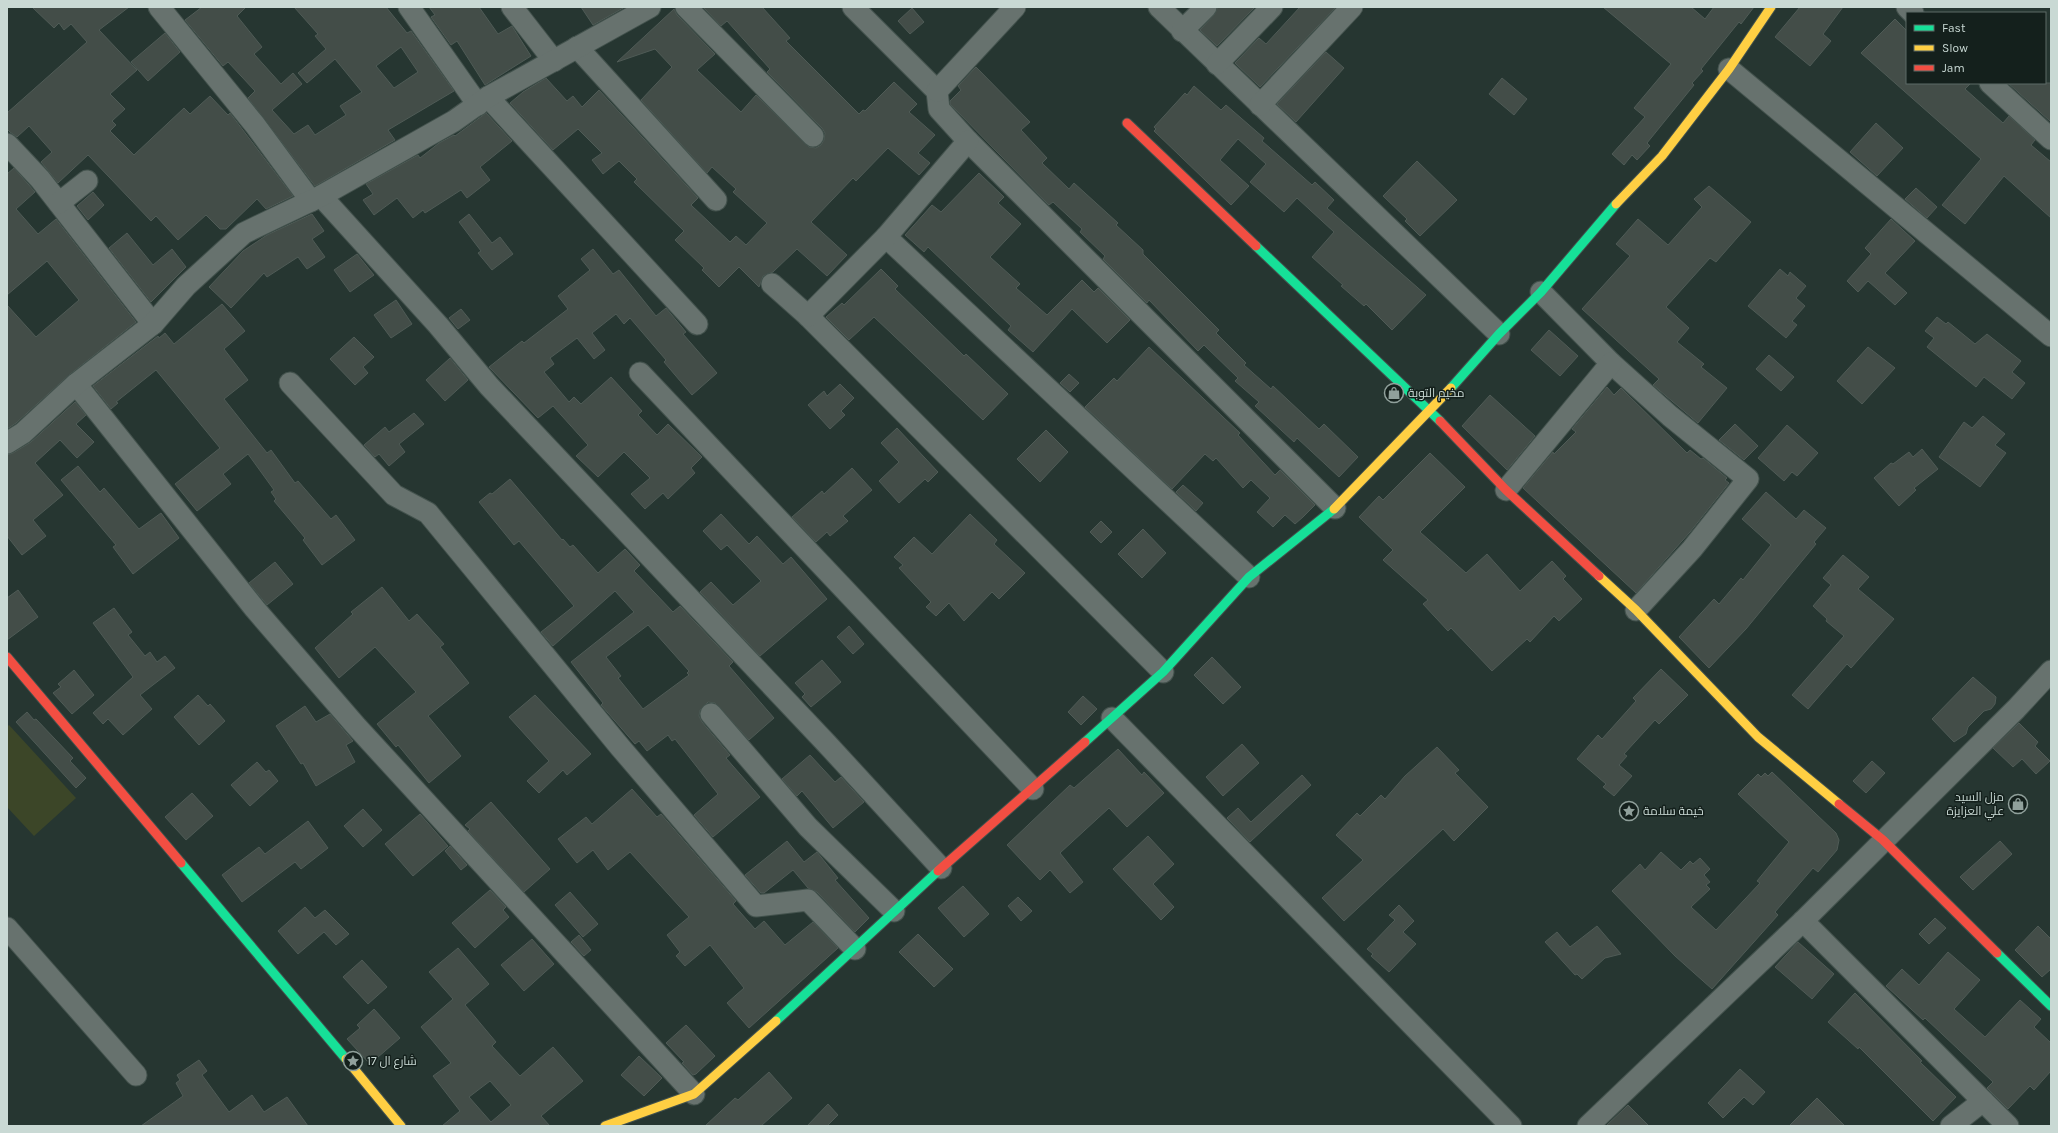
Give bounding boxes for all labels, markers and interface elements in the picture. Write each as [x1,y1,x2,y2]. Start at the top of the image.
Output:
legend [1906,12,2046,84]
text: Fast [1942,21,1966,35]
text: Slow [1942,41,1968,55]
text: Jam [1942,61,1965,75]
shop icon: مخيم التوبة [1383,382,1405,404]
place label: مخيم التوبة [1408,386,1464,401]
place label: مزل السيد علي العزايزة [1947,790,2004,821]
shop icon: مزل السيد علي العزايزة [2007,793,2029,815]
place icon: خيمة سلامة [1618,800,1640,822]
place label: خيمة سلامة [1643,804,1704,818]
place icon: شارع ال 17 [342,1050,364,1072]
place label: شارع ال 17 [367,1054,417,1069]

